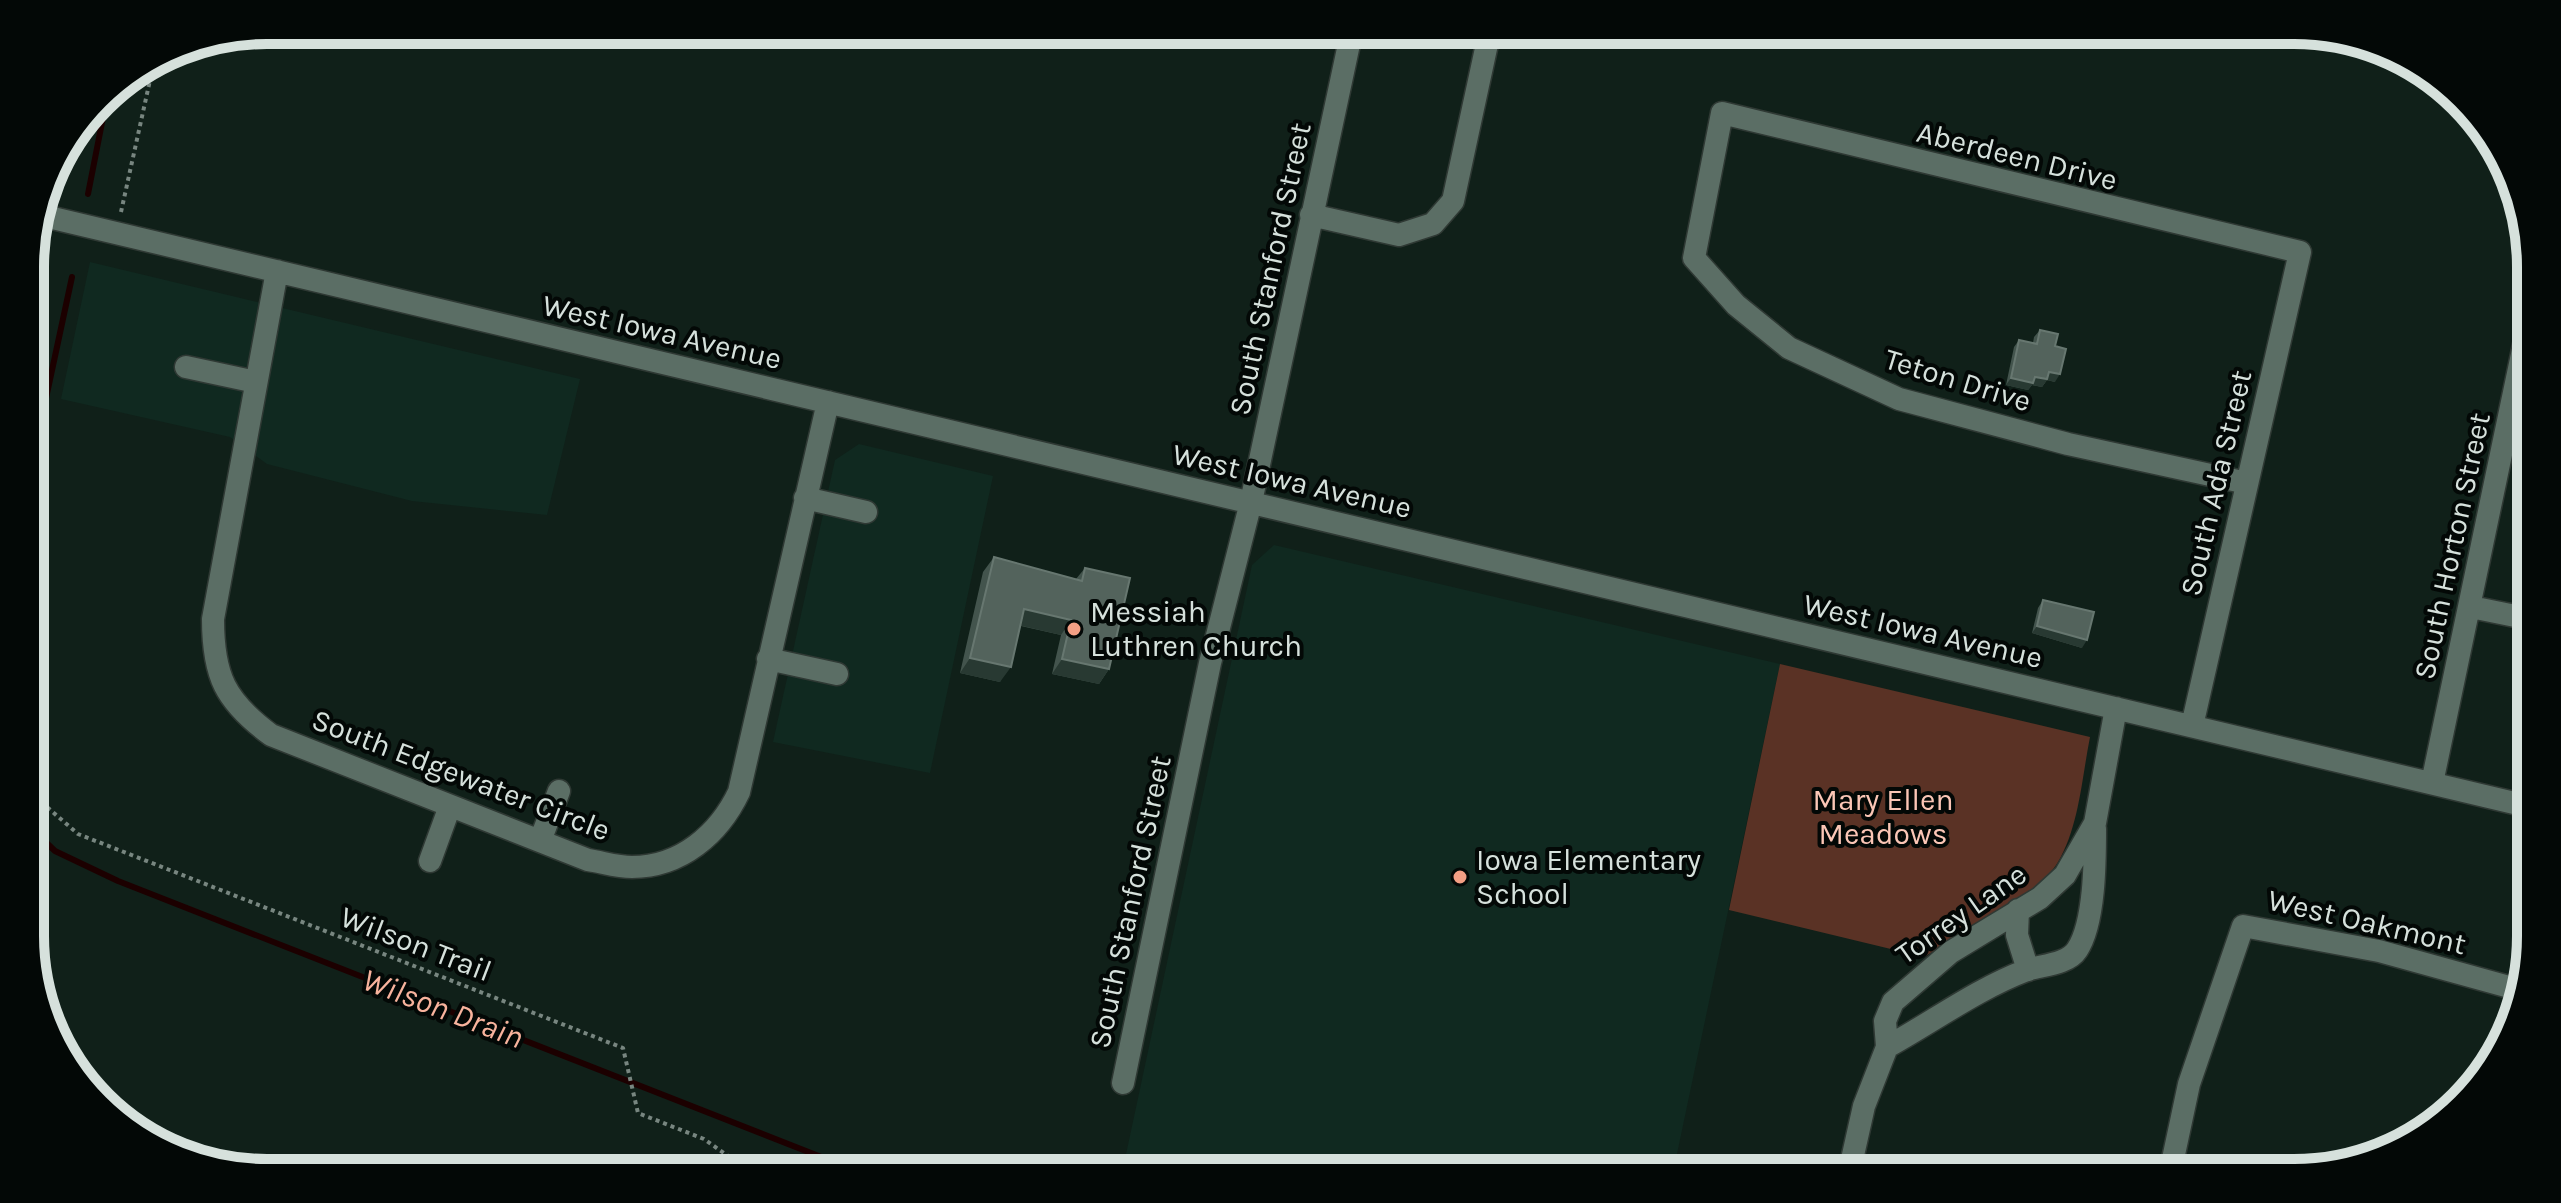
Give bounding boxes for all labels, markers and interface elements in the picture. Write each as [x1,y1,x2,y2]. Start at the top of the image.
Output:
street label: Aberdeen Drive [1913,114,2121,198]
street label: South Stanford Street [1221,120,1319,418]
street label: West Iowa Avenue [539,287,785,377]
street label: Teton Drive [1880,341,2036,419]
street label: South Ada Street [2173,367,2259,599]
street label: South Horton Street [2406,409,2498,683]
street label: West Iowa Avenue [1169,436,1415,526]
street label: West Iowa Avenue [1800,586,2046,676]
place label: Messiah Luthren Church [1090,594,1302,664]
marker: Messiah Luthren Church [1065,620,1083,638]
street label: South Edgewater Circle [307,701,615,849]
street label: South Stanford Street [1081,753,1179,1051]
park label: Mary Ellen Meadows [1812,782,1954,852]
place label: Iowa Elementary School [1476,842,1701,912]
street label: Torrey Lane [1889,856,2033,972]
marker: Iowa Elementary School [1451,868,1469,886]
street label: West Oakmont [2265,882,2469,962]
street label: Wilson Trail [335,899,497,989]
water label: Wilson Drain [357,961,529,1056]

